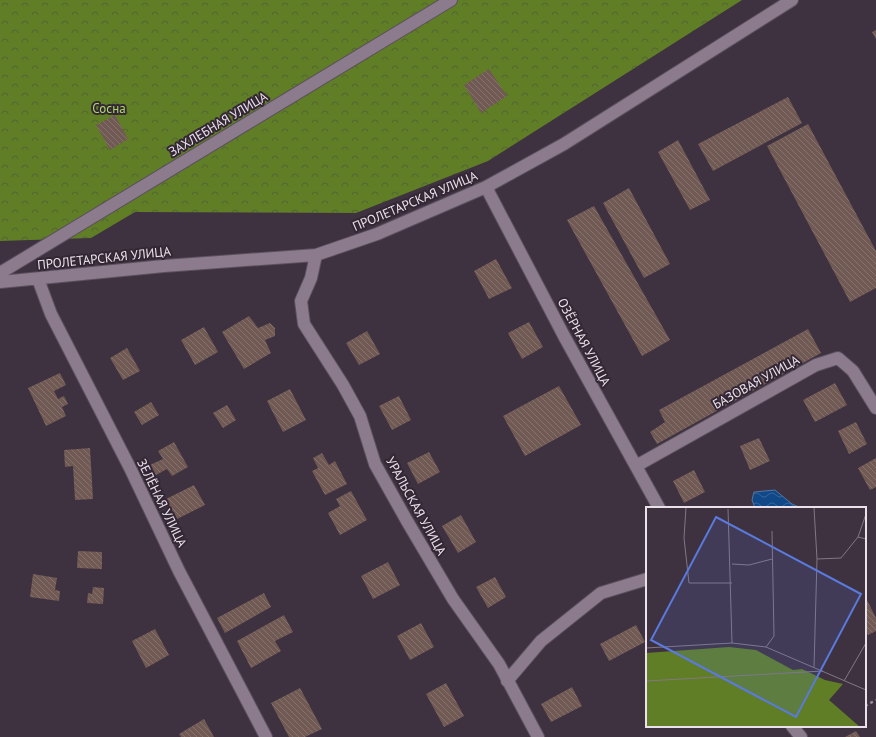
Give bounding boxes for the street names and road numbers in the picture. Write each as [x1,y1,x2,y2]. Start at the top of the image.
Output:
street label: ЗАХЛЕБНАЯ УЛИЦА [166,88,271,160]
street label: ПРОЛЕТАРСКАЯ УЛИЦА [350,167,480,235]
street label: ПРОЛЕТАРСКАЯ УЛИЦА [36,242,172,273]
street label: ОЗЁРНАЯ УЛИЦА [554,295,615,389]
street label: БАЗОВАЯ УЛИЦА [710,351,803,413]
street label: УРАЛЬСКАЯ УЛИЦА [382,454,450,559]
street label: ЗЕЛЁНАЯ УЛИЦА [133,456,191,550]

